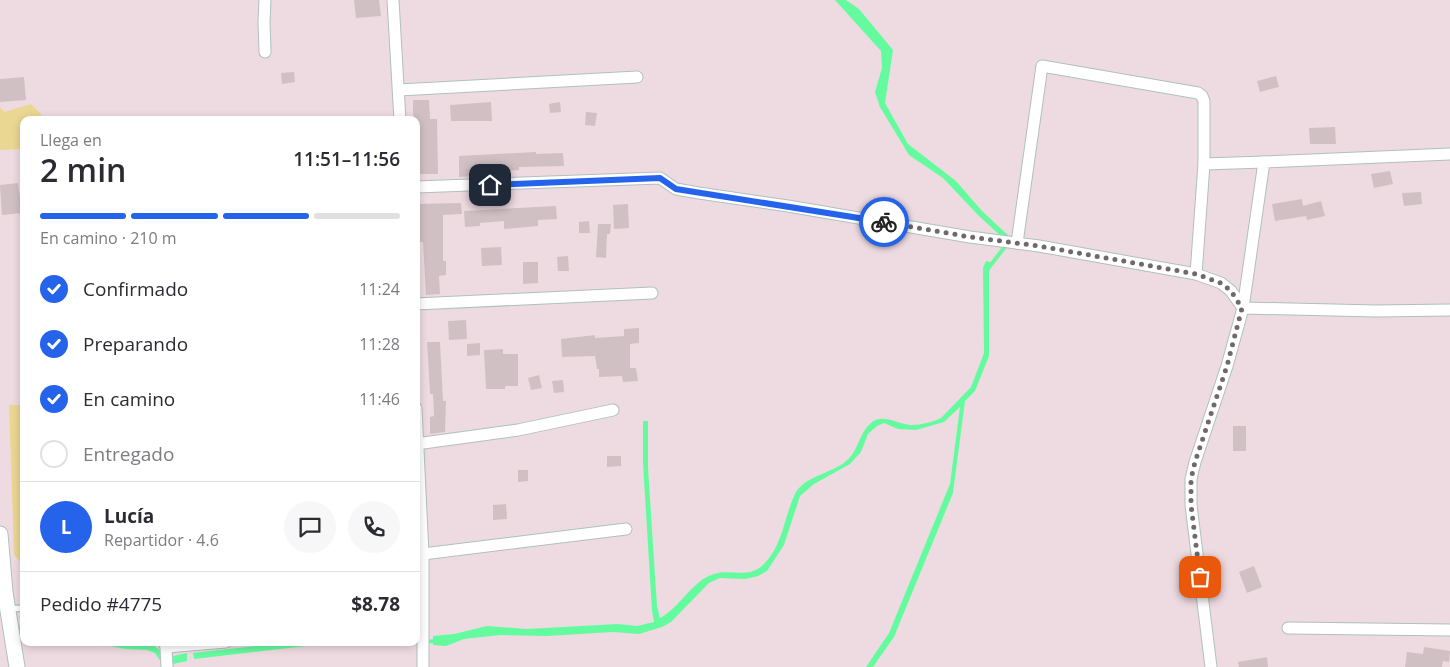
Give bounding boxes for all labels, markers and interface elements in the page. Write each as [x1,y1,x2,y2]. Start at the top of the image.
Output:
text: Llega en [40,129,102,151]
text: 11:51–11:56 [293,146,400,172]
text: 2 min [40,148,126,191]
pin [469,164,511,206]
icon: home [476,171,504,199]
courier [859,197,909,247]
icon: bike [870,208,898,236]
text: En camino · 210 m [40,227,177,249]
icon: check [40,275,68,303]
text: Confirmado [83,276,188,302]
text: 11:24 [359,278,400,300]
icon: check [40,330,68,358]
text: Preparando [83,331,188,357]
text: 11:28 [359,333,400,355]
icon: check [40,385,68,413]
text: En camino [83,386,175,412]
text: 11:46 [359,388,400,410]
text: Entregado [83,441,174,467]
button: chat [284,501,336,553]
button: phone [348,501,400,553]
text: Lucía [104,503,154,529]
text: L [61,514,71,540]
text: Repartidor · 4.6 [104,529,219,551]
pin [1179,556,1221,598]
icon: bag [1186,563,1214,591]
text: Pedido #4775 [40,591,162,617]
text: $8.78 [351,591,400,617]

